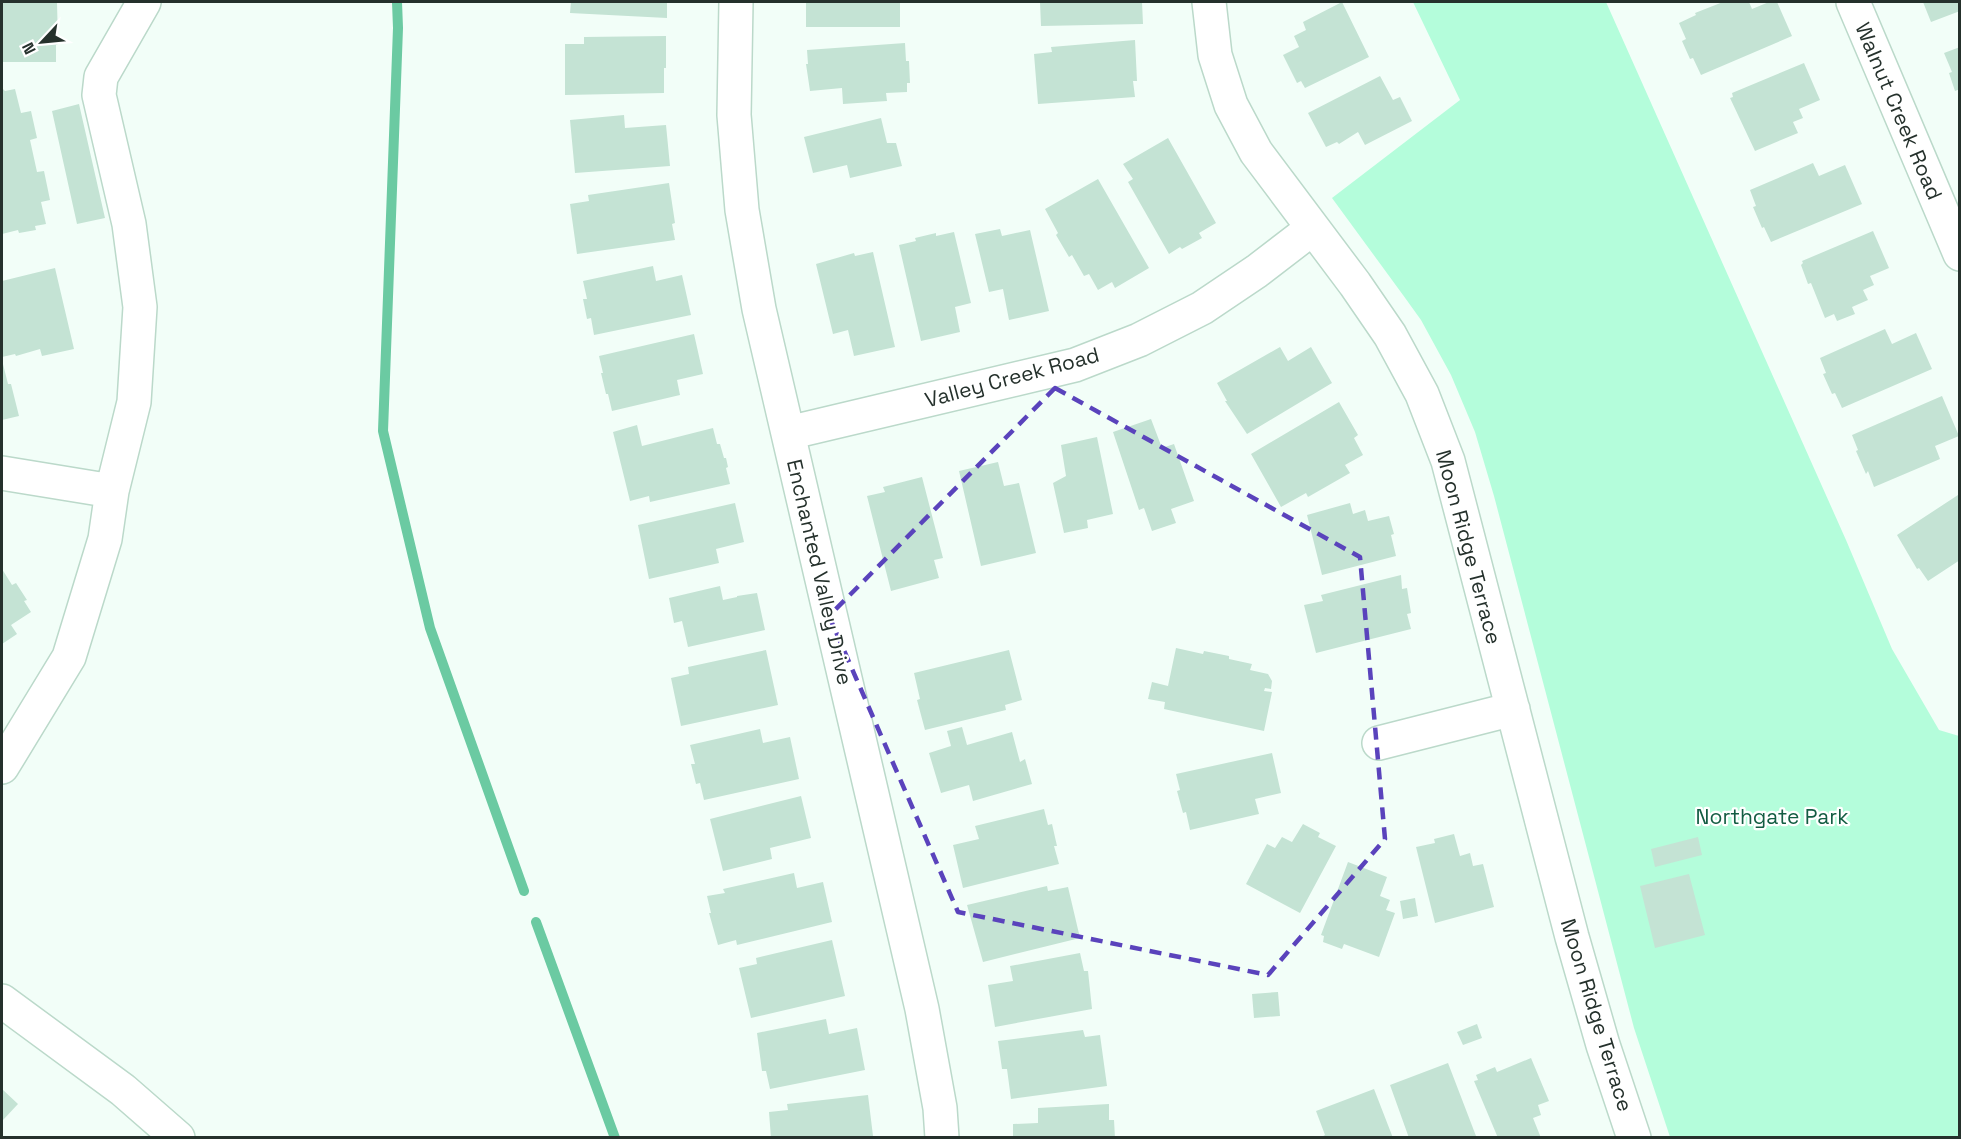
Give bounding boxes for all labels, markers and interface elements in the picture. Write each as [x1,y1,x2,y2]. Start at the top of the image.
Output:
north arrow [12,12,72,72]
street label: Walnut Creek Road [1849,18,1949,204]
text: N [17,39,41,58]
street label: Valley Creek Road [922,341,1102,413]
street label: Moon Ridge Terrace [1430,447,1508,647]
street label: Enchanted Valley Drive [781,457,859,687]
park label: Northgate Park [1695,803,1849,830]
street label: Moon Ridge Terrace [1555,915,1639,1115]

